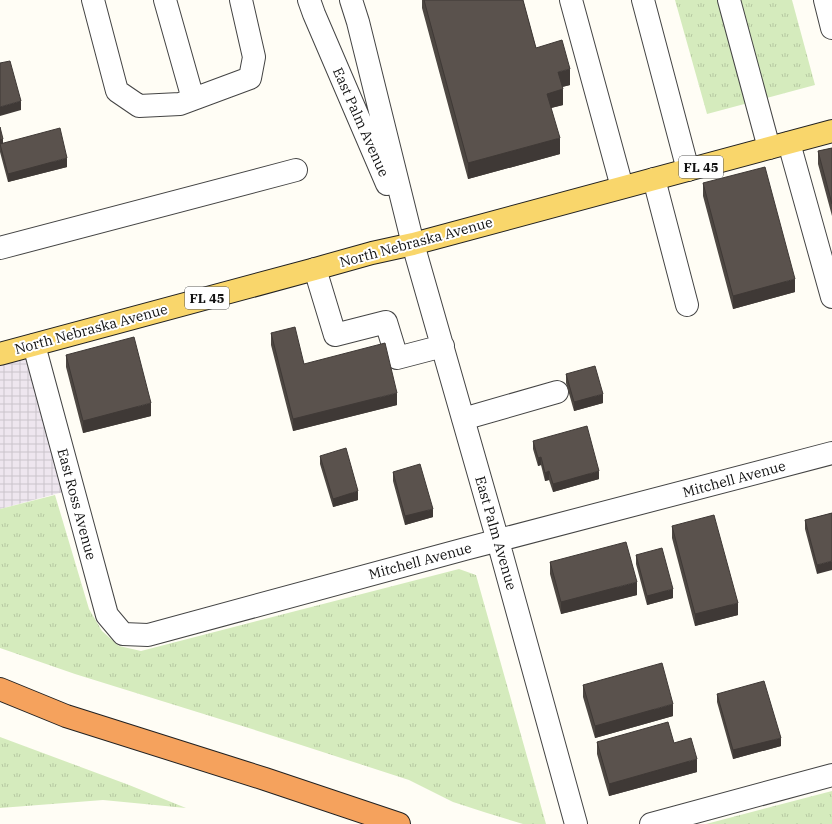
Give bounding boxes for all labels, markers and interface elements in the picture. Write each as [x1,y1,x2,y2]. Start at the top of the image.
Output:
street label: East Palm Avenue [329,65,393,179]
road number: FL 45 [679,156,723,178]
street label: North Nebraska Avenue [338,213,494,271]
road number: FL 45 [185,287,229,309]
street label: North Nebraska Avenue [13,300,169,358]
street label: East Ross Avenue [53,446,101,562]
street label: Mitchell Avenue [681,457,787,501]
street label: East Palm Avenue [471,474,521,592]
street label: Mitchell Avenue [367,539,473,583]

